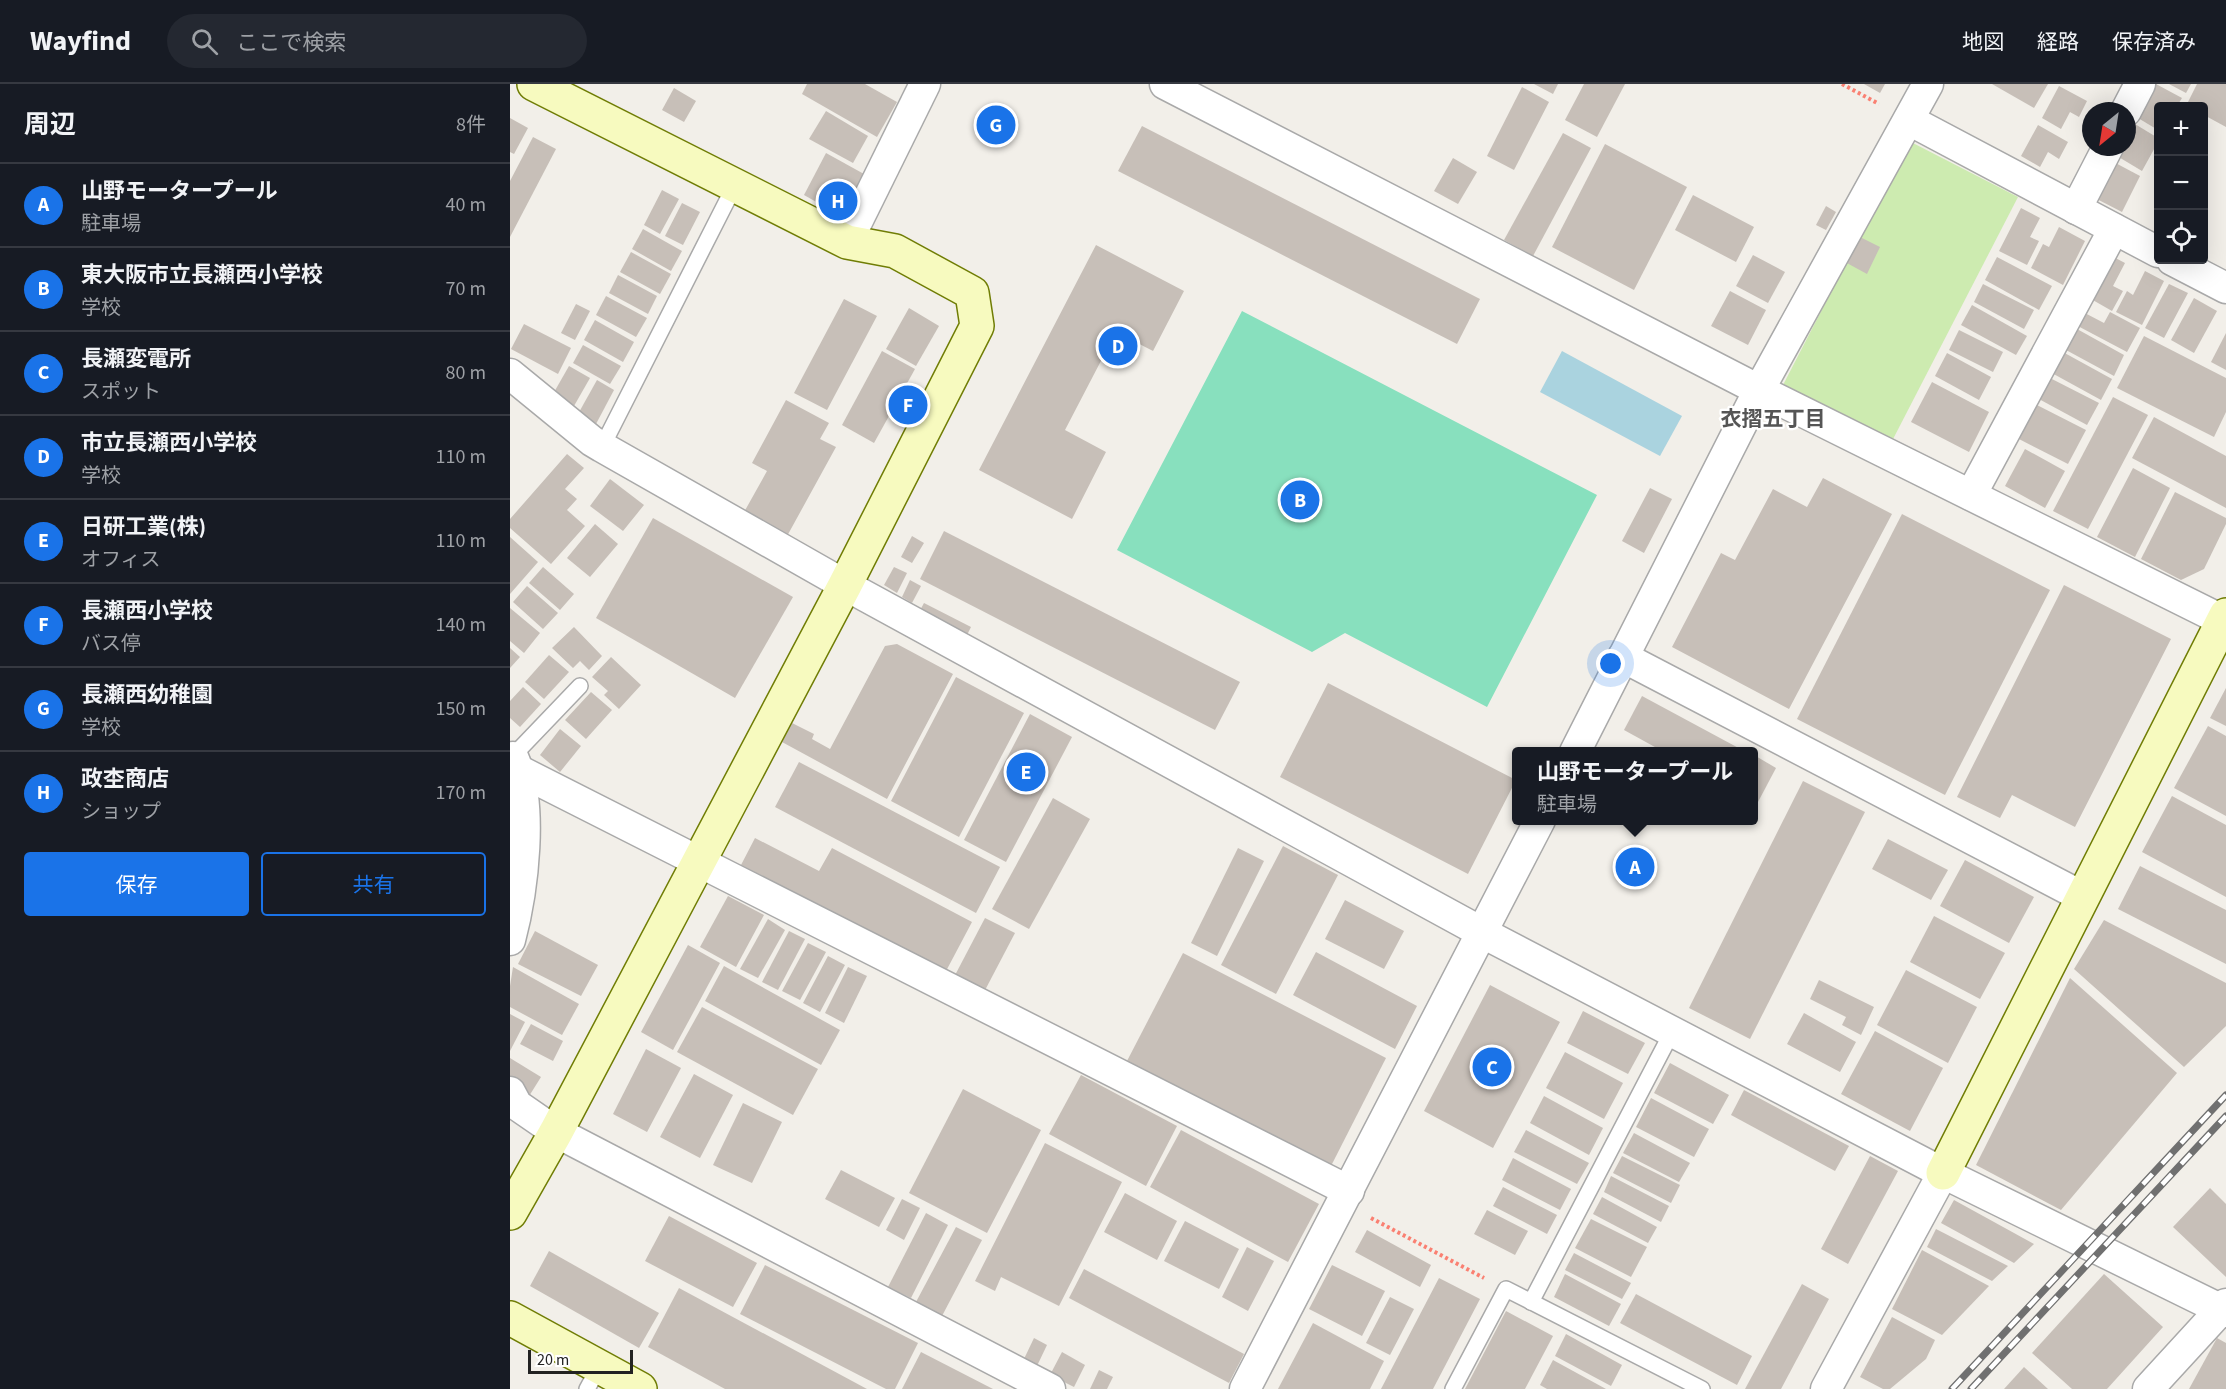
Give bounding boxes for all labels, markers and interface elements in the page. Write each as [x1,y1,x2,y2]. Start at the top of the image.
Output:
search box [167,14,587,68]
text: Wayfind [30,21,131,61]
icon: search [188,25,221,58]
text: ここで検索 [236,27,346,59]
text: 地図 [1962,27,2004,57]
text: 経路 [2037,27,2079,57]
text: 保存済み [2112,27,2196,57]
pin: G [976,102,1016,147]
north arrow [2082,102,2136,156]
map controls [2154,102,2208,264]
button: + [2154,102,2208,156]
text: 周辺 [24,106,76,143]
text: 8件 [456,111,486,139]
button: − [2154,156,2208,210]
text: 山野モータープール [81,175,278,207]
pin: H [818,178,858,224]
text: A [38,191,49,219]
text: 40 m [446,191,486,219]
text: 駐車場 [81,210,141,238]
button: locate [2154,210,2208,264]
text: 東大阪市立長瀬西小学校 [81,259,323,291]
text: B [37,275,50,303]
text: 70 m [446,275,486,303]
text: 学校 [81,294,121,322]
pin: D [1098,324,1138,368]
text: 長瀬変電所 [81,343,191,375]
text: C [38,359,49,387]
text: 80 m [446,359,486,387]
text: スポット [81,378,161,406]
pin: F [888,382,928,428]
district label: 衣摺五丁目 [1721,404,1826,434]
text: 市立長瀬西小学校 [81,427,257,459]
text: D [37,443,50,471]
text: 110 m [436,443,486,471]
text: 学校 [81,462,121,490]
pin: B [1280,478,1320,522]
text: 日研工業(株) [81,511,206,543]
text: E [38,527,49,555]
text: 110 m [436,527,486,555]
text: オフィス [81,546,161,574]
text: 長瀬西小学校 [81,595,213,627]
text: F [38,611,49,639]
text: 140 m [436,611,486,639]
text: バス停 [81,630,141,658]
your location [1596,649,1625,678]
text: 長瀬西幼稚園 [81,679,213,711]
text: G [37,695,50,723]
text: 150 m [436,695,486,723]
text: 学校 [81,714,121,742]
popup [1512,747,1758,825]
pin: E [1006,750,1046,794]
text: 山野モータープール [1537,756,1733,788]
text: 政杢商店 [81,763,169,795]
text: H [37,779,50,807]
text: 170 m [436,779,486,807]
text: 駐車場 [1537,791,1597,819]
text: ショップ [81,798,161,826]
pin: A [1616,844,1654,890]
button: 保存 [24,852,249,916]
button: 共有 [261,852,486,916]
pin: C [1472,1044,1512,1090]
scale bar [528,1347,633,1374]
text: 20 m [537,1349,569,1371]

